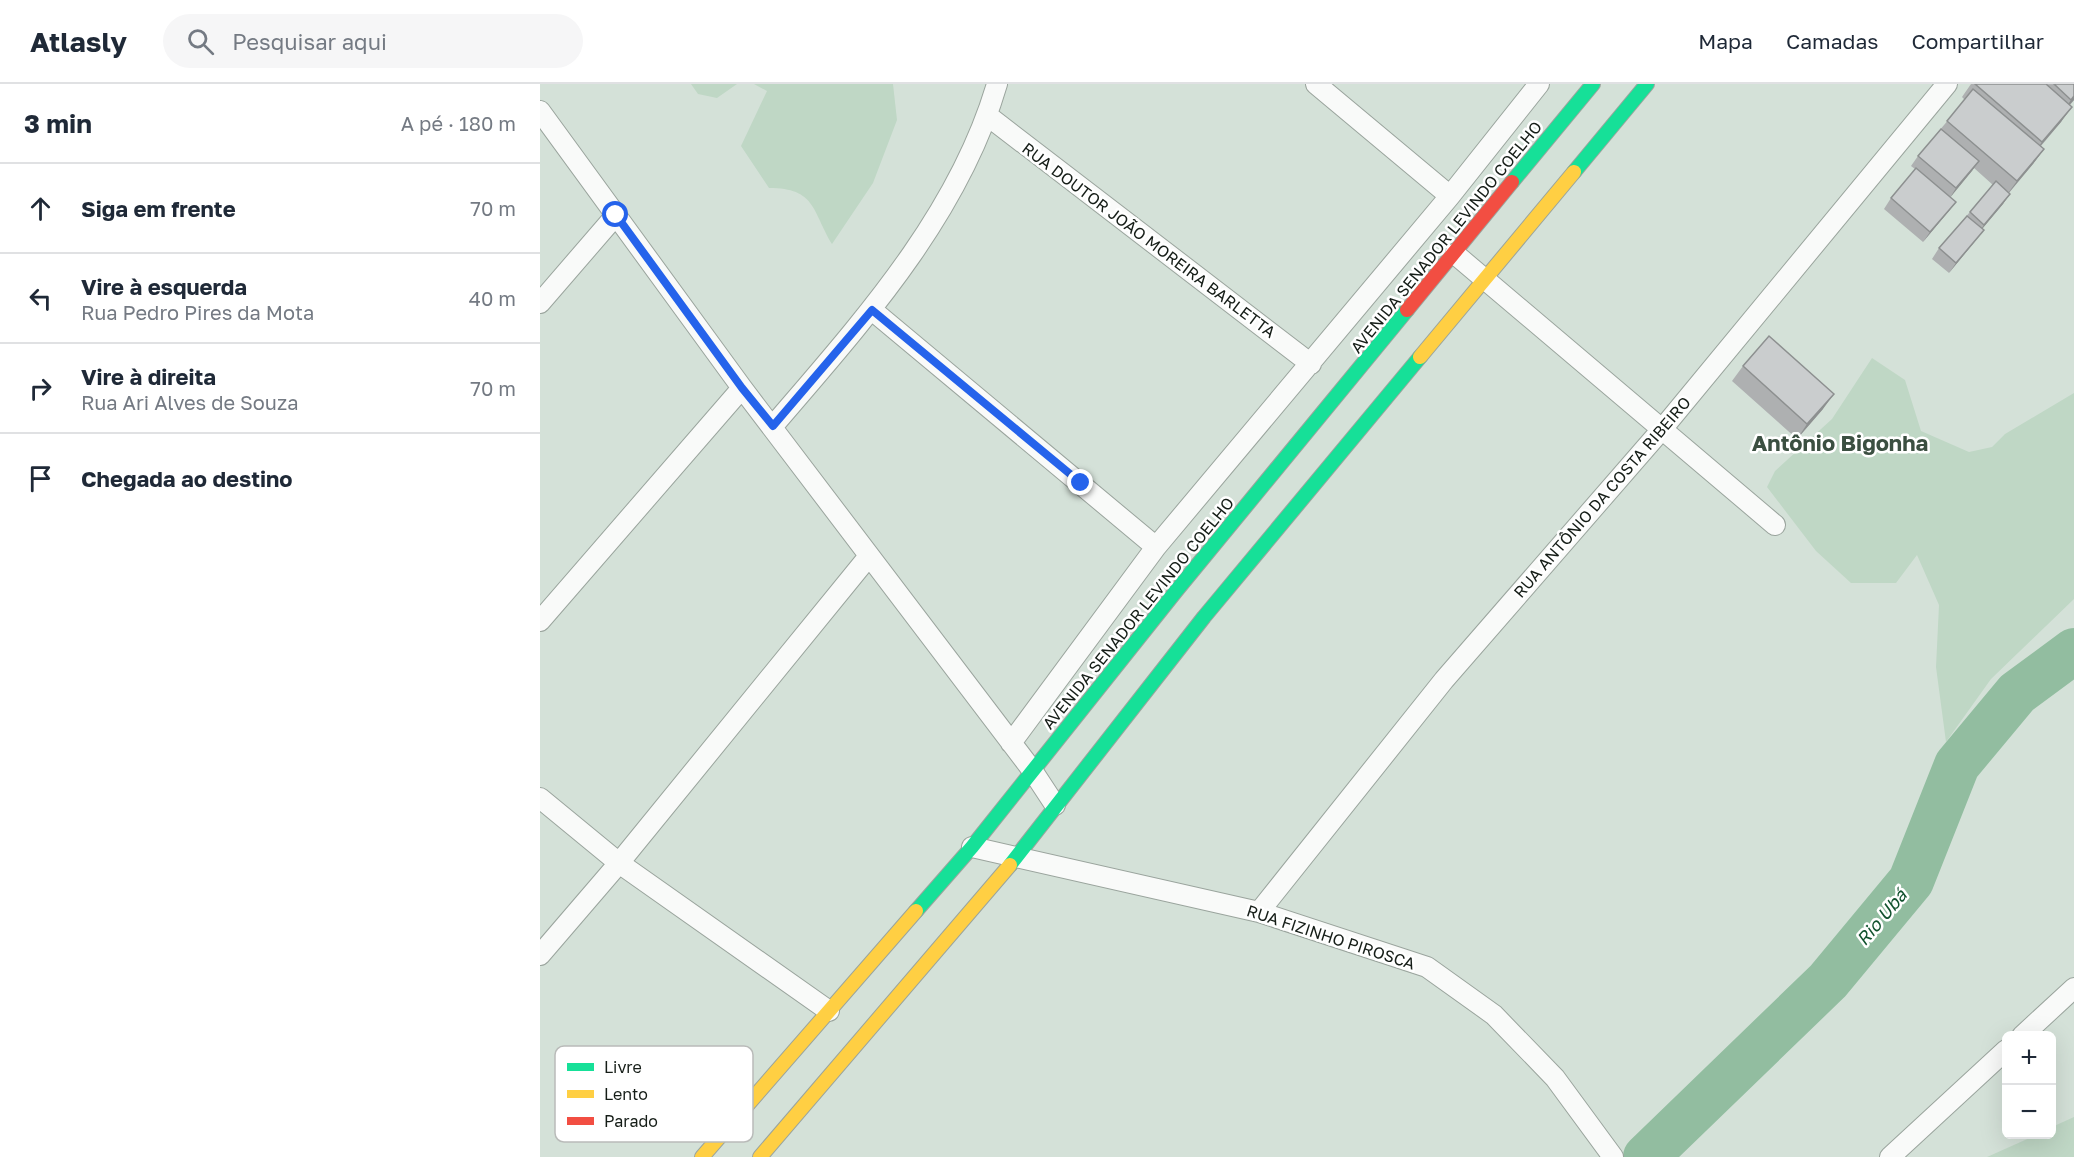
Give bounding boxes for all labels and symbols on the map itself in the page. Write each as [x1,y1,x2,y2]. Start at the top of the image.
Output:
street label: AVENIDA SENADOR LEVINDO COELHO [1346,117,1546,357]
street label: RUA DOUTOR JOÃO MOREIRA BARLETTA [1018,138,1280,342]
route start [602,201,628,227]
street label: RUA ANTÔNIO DA COSTA RIBEIRO [1509,392,1695,602]
district label: Antônio Bigonha [1752,429,1928,456]
route end [1067,469,1093,495]
street label: AVENIDA SENADOR LEVINDO COELHO [1038,493,1238,733]
water label: Rio Ubá [1851,883,1912,950]
street label: RUA FIZINHO PIROSCA [1244,900,1418,974]
legend [555,1046,753,1142]
text: Livre [604,1057,642,1077]
text: Lento [604,1084,648,1104]
text: Parado [604,1111,658,1131]

